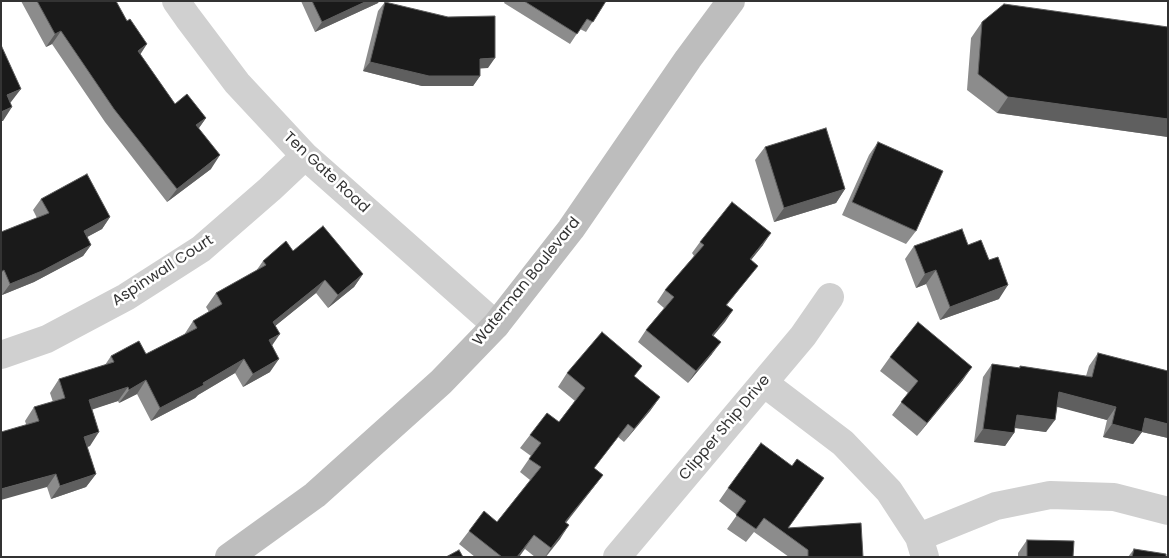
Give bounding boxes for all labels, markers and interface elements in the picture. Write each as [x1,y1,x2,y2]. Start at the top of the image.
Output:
street label: Ten Gate Road [279,129,373,217]
street label: Waterman Boulevard [470,214,584,350]
street label: Aspinwall Court [109,232,217,310]
street label: Clipper Ship Drive [676,372,774,484]

